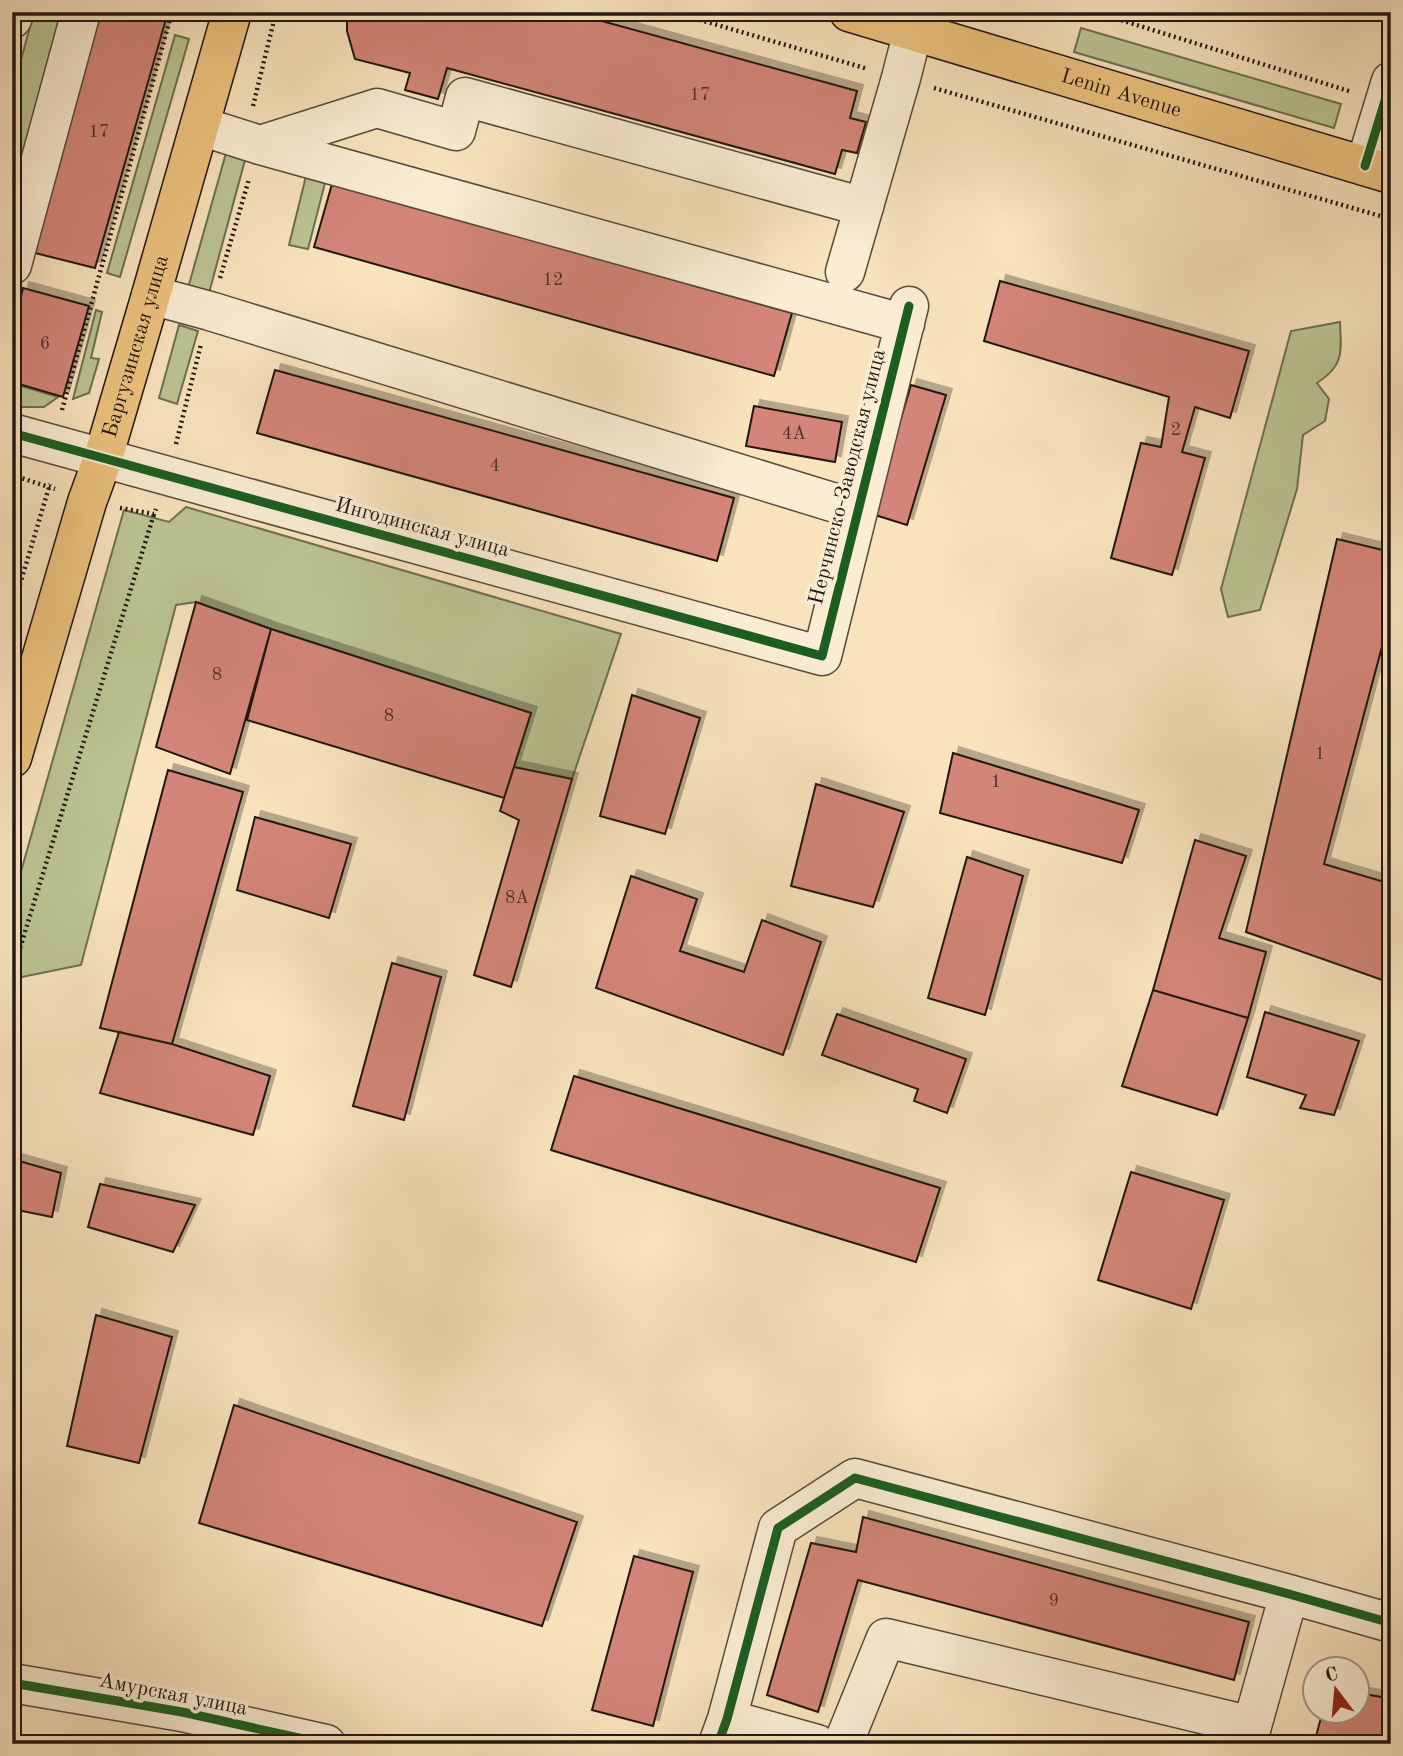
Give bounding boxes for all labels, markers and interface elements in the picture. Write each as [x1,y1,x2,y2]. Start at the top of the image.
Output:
street label: Lenin Avenue [1058,65,1184,121]
house number: 17 [690,86,710,104]
house number: 17 [89,123,109,141]
street label: Баргузинская улица [99,253,172,440]
house number: 12 [543,271,563,289]
house number: 6 [40,335,50,353]
street label: Нерчинско-Заводская улица [806,347,890,607]
house number: 2 [1171,421,1181,439]
house number: 4А [782,425,806,443]
house number: 4 [490,457,500,475]
street label: Ингодинская улица [333,495,511,561]
house number: 8 [212,666,222,684]
house number: 8 [384,707,394,725]
house number: 1 [1315,745,1325,763]
house number: 1 [991,773,1001,791]
house number: 8А [505,889,529,907]
house number: 9 [1049,1592,1059,1610]
north arrow [1302,1654,1372,1724]
text: С [1323,1665,1341,1687]
street label: Амурская улица [97,1670,249,1720]

